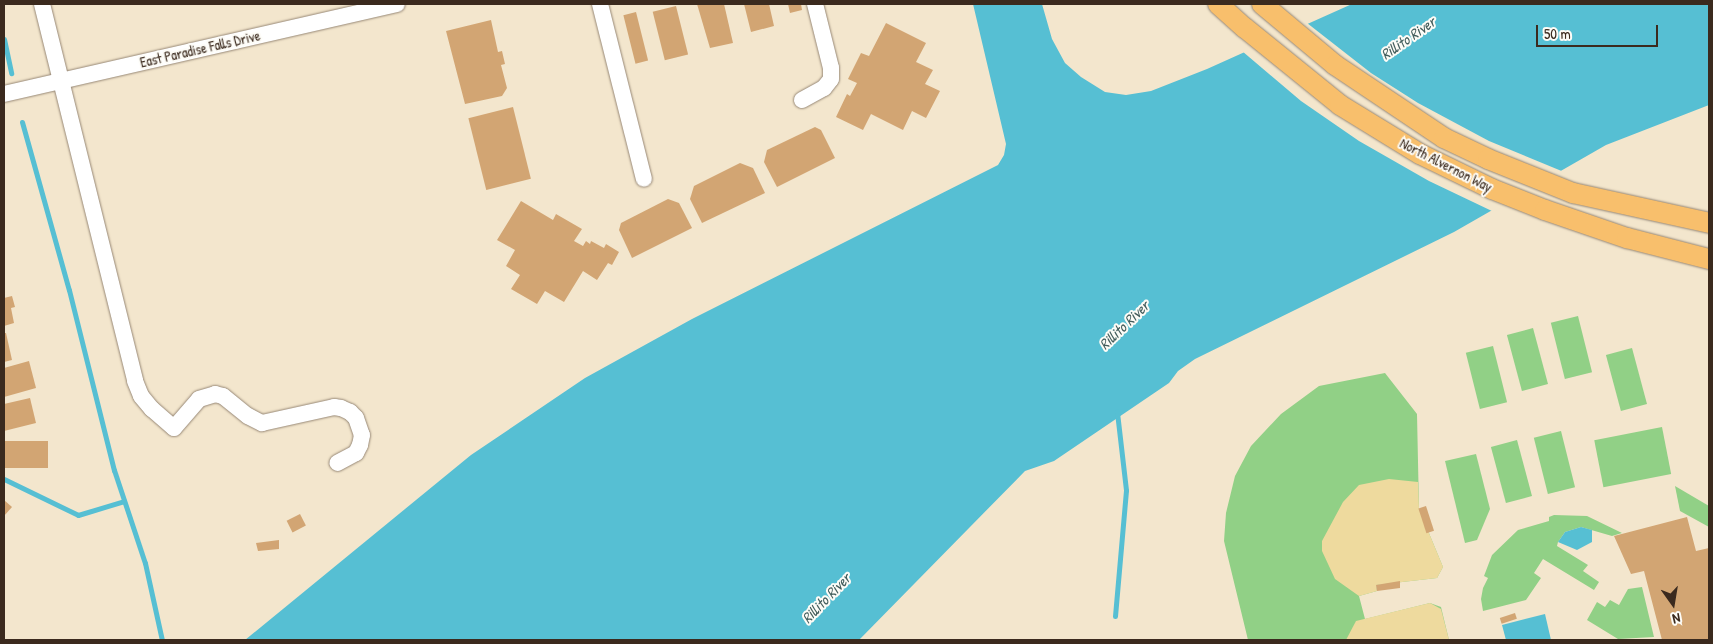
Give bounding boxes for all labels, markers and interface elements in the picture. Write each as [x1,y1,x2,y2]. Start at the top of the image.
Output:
water label: Rillito River [1377,13,1439,63]
scale bar [1538,15,1660,47]
text: 50 m [1544,23,1571,44]
street label: East Paradise Falls Drive [138,27,262,71]
street label: North Alvernon Way [1397,135,1495,195]
water label: Rillito River [1095,297,1153,353]
water label: Rillito River [798,569,854,627]
north arrow [1648,579,1698,629]
text: N [1671,609,1682,629]

